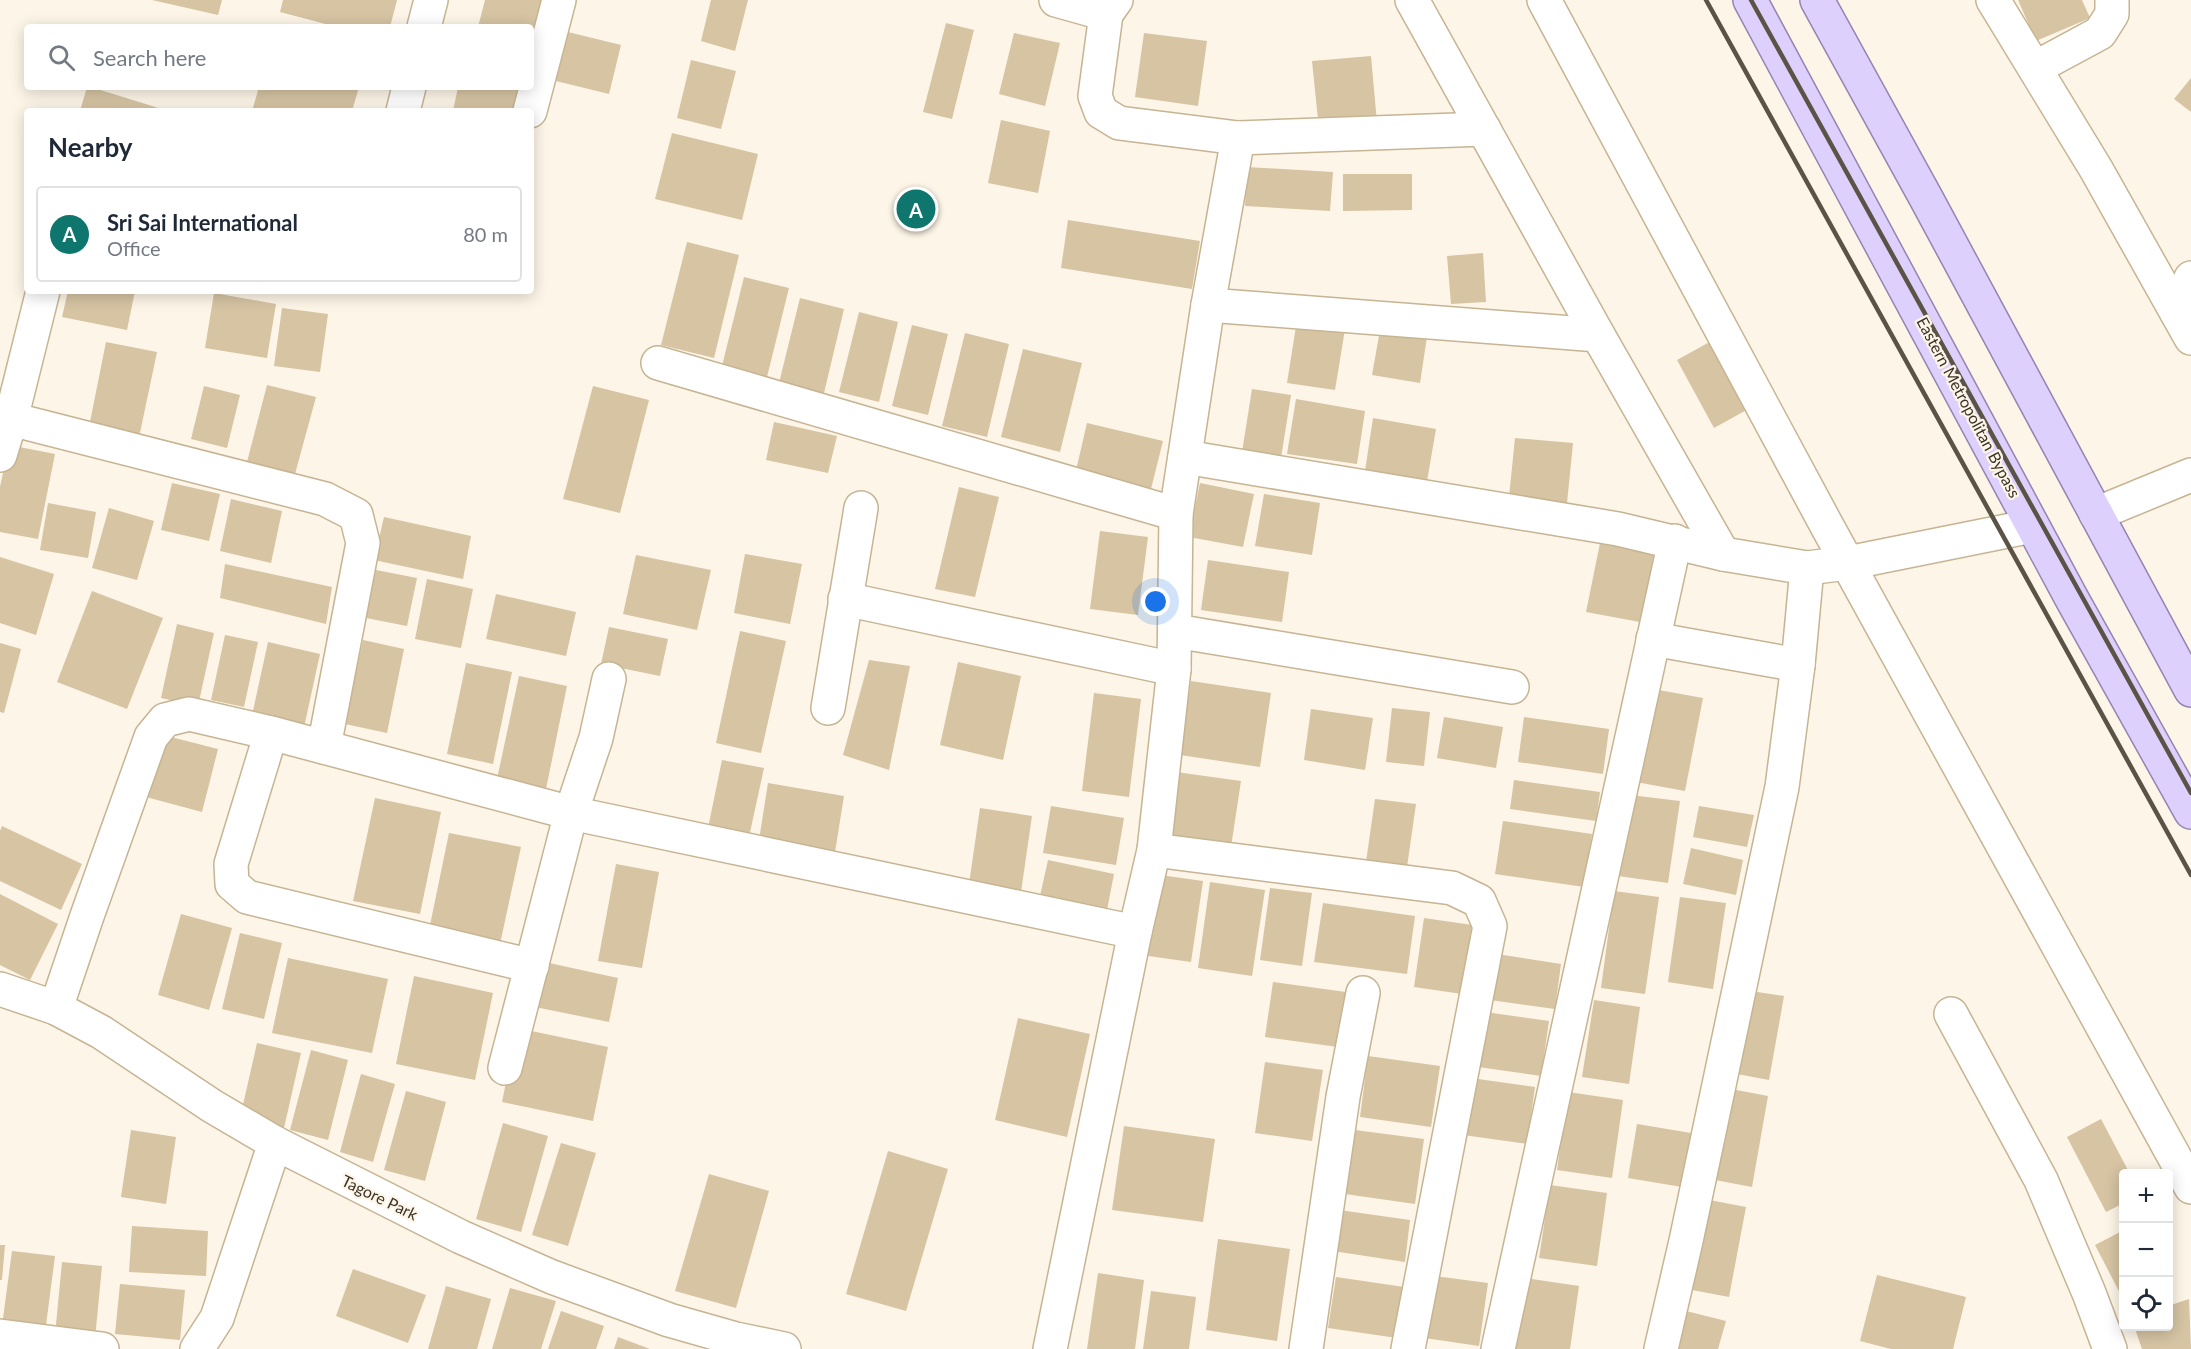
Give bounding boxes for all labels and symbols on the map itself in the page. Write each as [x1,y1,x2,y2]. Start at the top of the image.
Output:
pin: A [896,186,936,232]
street label: Eastern Metropolitan Bypass [1913,313,2025,501]
your location [1141,587,1170,616]
street label: Tagore Park [339,1170,422,1224]

